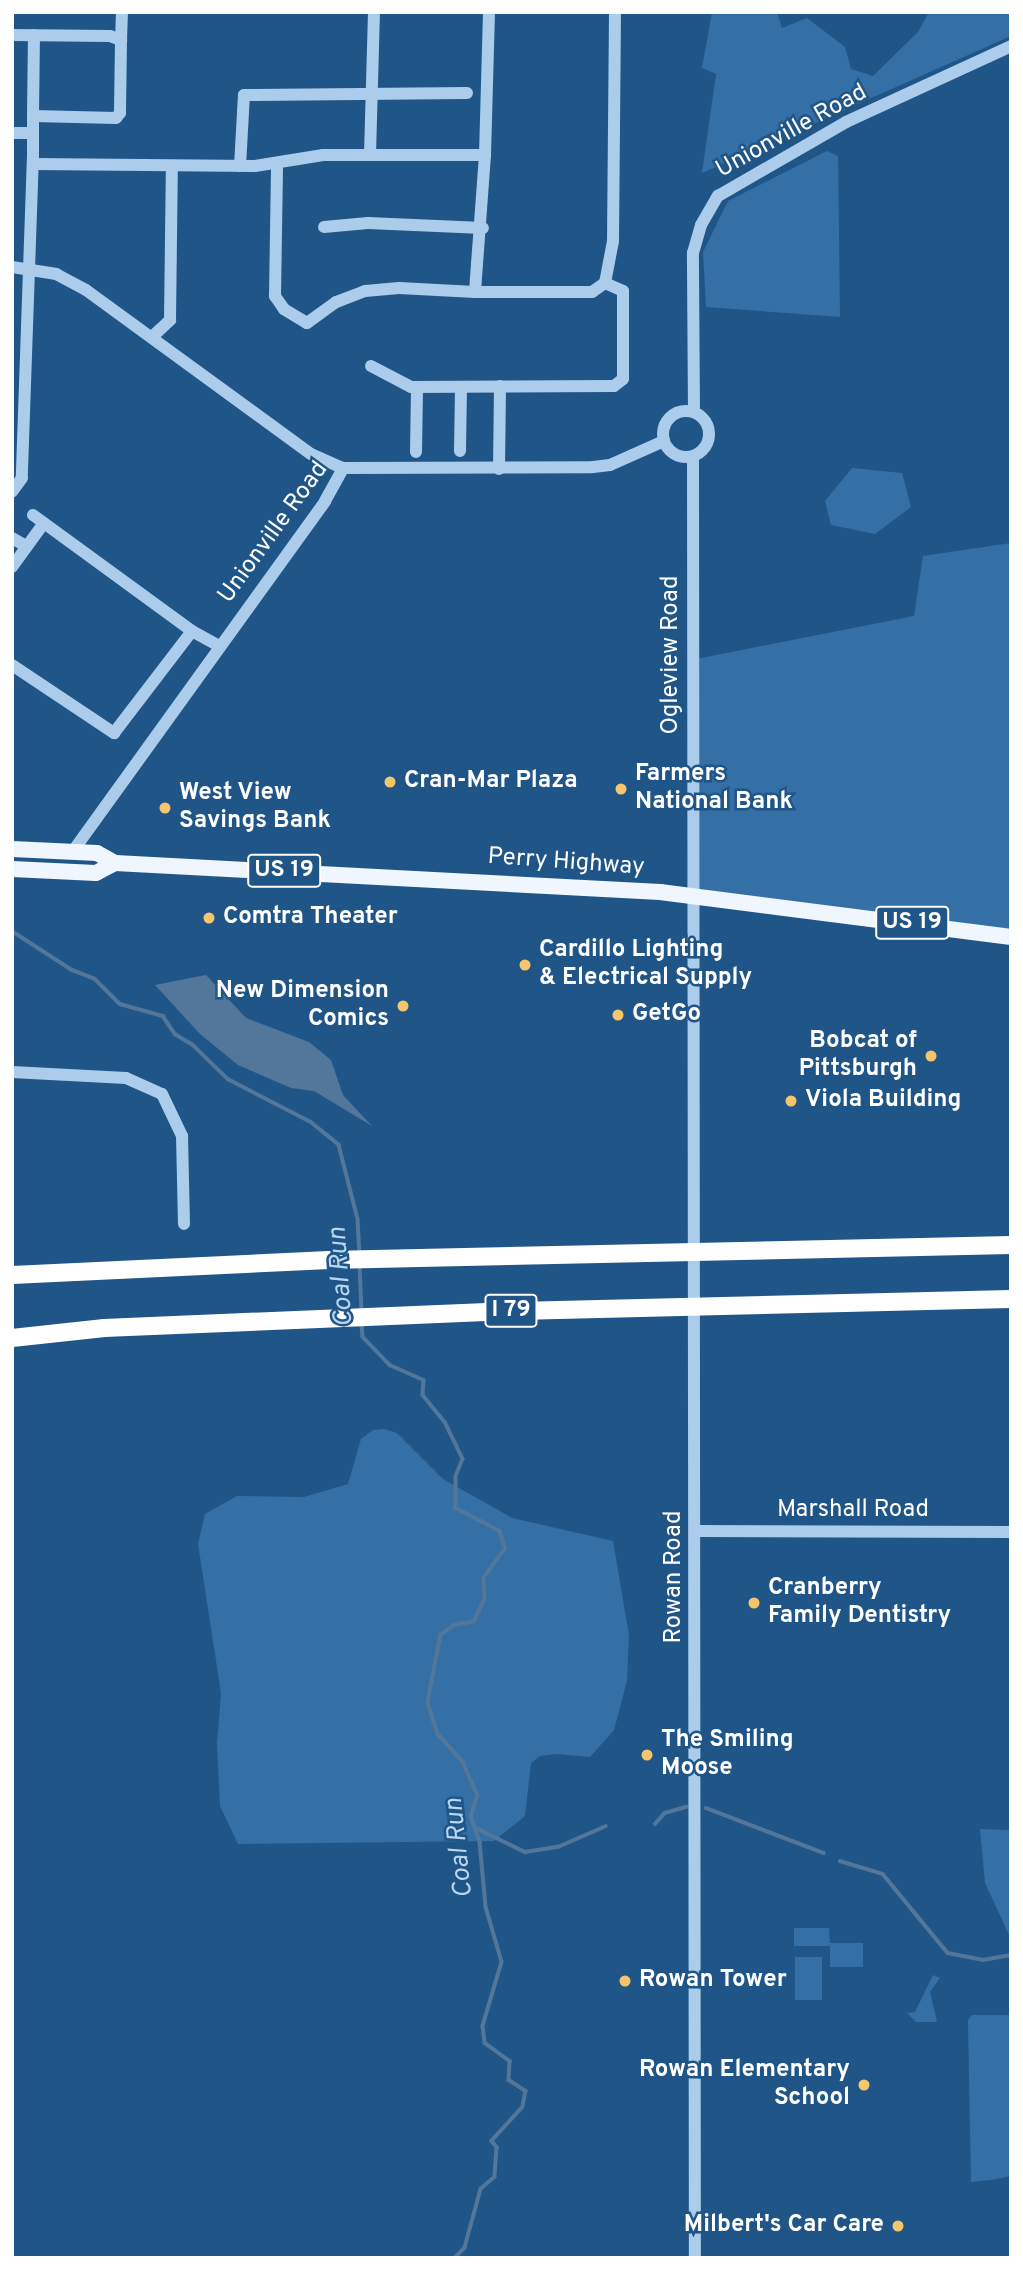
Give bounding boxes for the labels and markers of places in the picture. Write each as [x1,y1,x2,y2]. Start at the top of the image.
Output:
place label: Farmers National Bank [635,761,793,817]
place label: Cran-Mar Plaza [404,768,578,796]
marker: Cran-Mar Plaza [382,774,398,790]
place label: West View Savings Bank [179,780,331,836]
marker: Farmers National Bank [613,781,629,797]
marker: West View Savings Bank [157,800,173,816]
place label: Comtra Theater [223,904,398,932]
marker: Comtra Theater [201,910,217,926]
place label: Cardillo Lighting & Electrical Supply [539,937,752,993]
marker: Cardillo Lighting & Electrical Supply [517,957,533,973]
place label: New Dimension Comics [216,978,389,1034]
marker: New Dimension Comics [395,998,411,1014]
place label: GetGo [632,1001,701,1029]
marker: GetGo [610,1007,626,1023]
place label: Bobcat of Pittsburgh [799,1028,917,1084]
marker: Bobcat of Pittsburgh [923,1048,939,1064]
place label: Viola Building [805,1087,961,1115]
marker: Viola Building [783,1093,799,1109]
place label: Cranberry Family Dentistry [768,1575,951,1631]
marker: Cranberry Family Dentistry [746,1595,762,1611]
place label: The Smiling Moose [661,1727,794,1783]
marker: The Smiling Moose [639,1747,655,1763]
place label: Rowan Tower [639,1967,787,1995]
marker: Rowan Tower [617,1973,633,1989]
place label: Rowan Elementary School [639,2057,850,2113]
marker: Rowan Elementary School [856,2077,872,2093]
place label: Milbert's Car Care [684,2212,884,2240]
marker: Milbert's Car Care [890,2218,906,2234]

